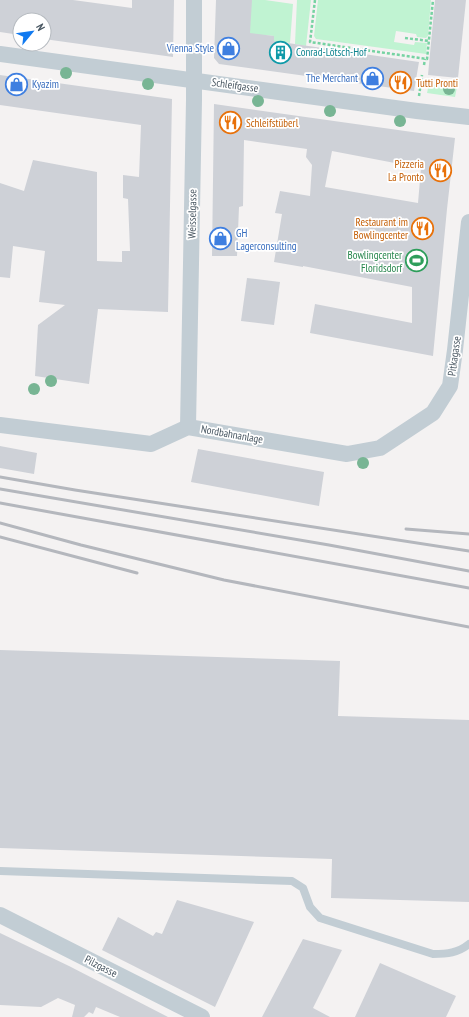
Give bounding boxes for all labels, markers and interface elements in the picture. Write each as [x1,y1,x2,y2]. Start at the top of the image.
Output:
north arrow [12,12,52,52]
text: N [33,21,48,33]
shop icon: Vienna Style [216,35,242,61]
building icon: Conrad-Lötsch-Hof [268,39,294,65]
place label: Vienna Style [166,41,214,55]
place label: Conrad-Lötsch-Hof [296,45,368,59]
shop icon: The Merchant [360,65,386,91]
restaurant icon: Tutti Pronti [388,70,414,96]
shop icon: Kyazim [4,71,30,97]
place label: The Merchant [306,71,358,85]
street label: Schleifgasse [211,75,260,95]
place label: Tutti Pronti [416,76,458,90]
place label: Kyazim [32,77,59,91]
restaurant icon: Schleifstüberl [217,110,243,136]
place label: Schleifstüberl [246,116,299,130]
place label: Pizzeria La Pronto [388,157,424,184]
restaurant icon: Pizzeria La Pronto [427,157,453,183]
street label: Weisselgasse [185,189,199,239]
place label: Restaurant im Bowlingcenter [354,215,408,242]
restaurant icon: Restaurant im Bowlingcenter [410,215,436,241]
shop icon: GH Lagerconsulting [208,226,234,252]
place label: GH Lagerconsulting [236,226,297,253]
place label: Bowlingcenter Floridsdorf [348,248,403,275]
sports icon: Bowlingcenter Floridsdorf [404,248,430,274]
street label: Pitkagasse [444,335,464,377]
street label: Nordbahnanlage [200,422,265,446]
street label: Pilzgasse [82,952,120,980]

